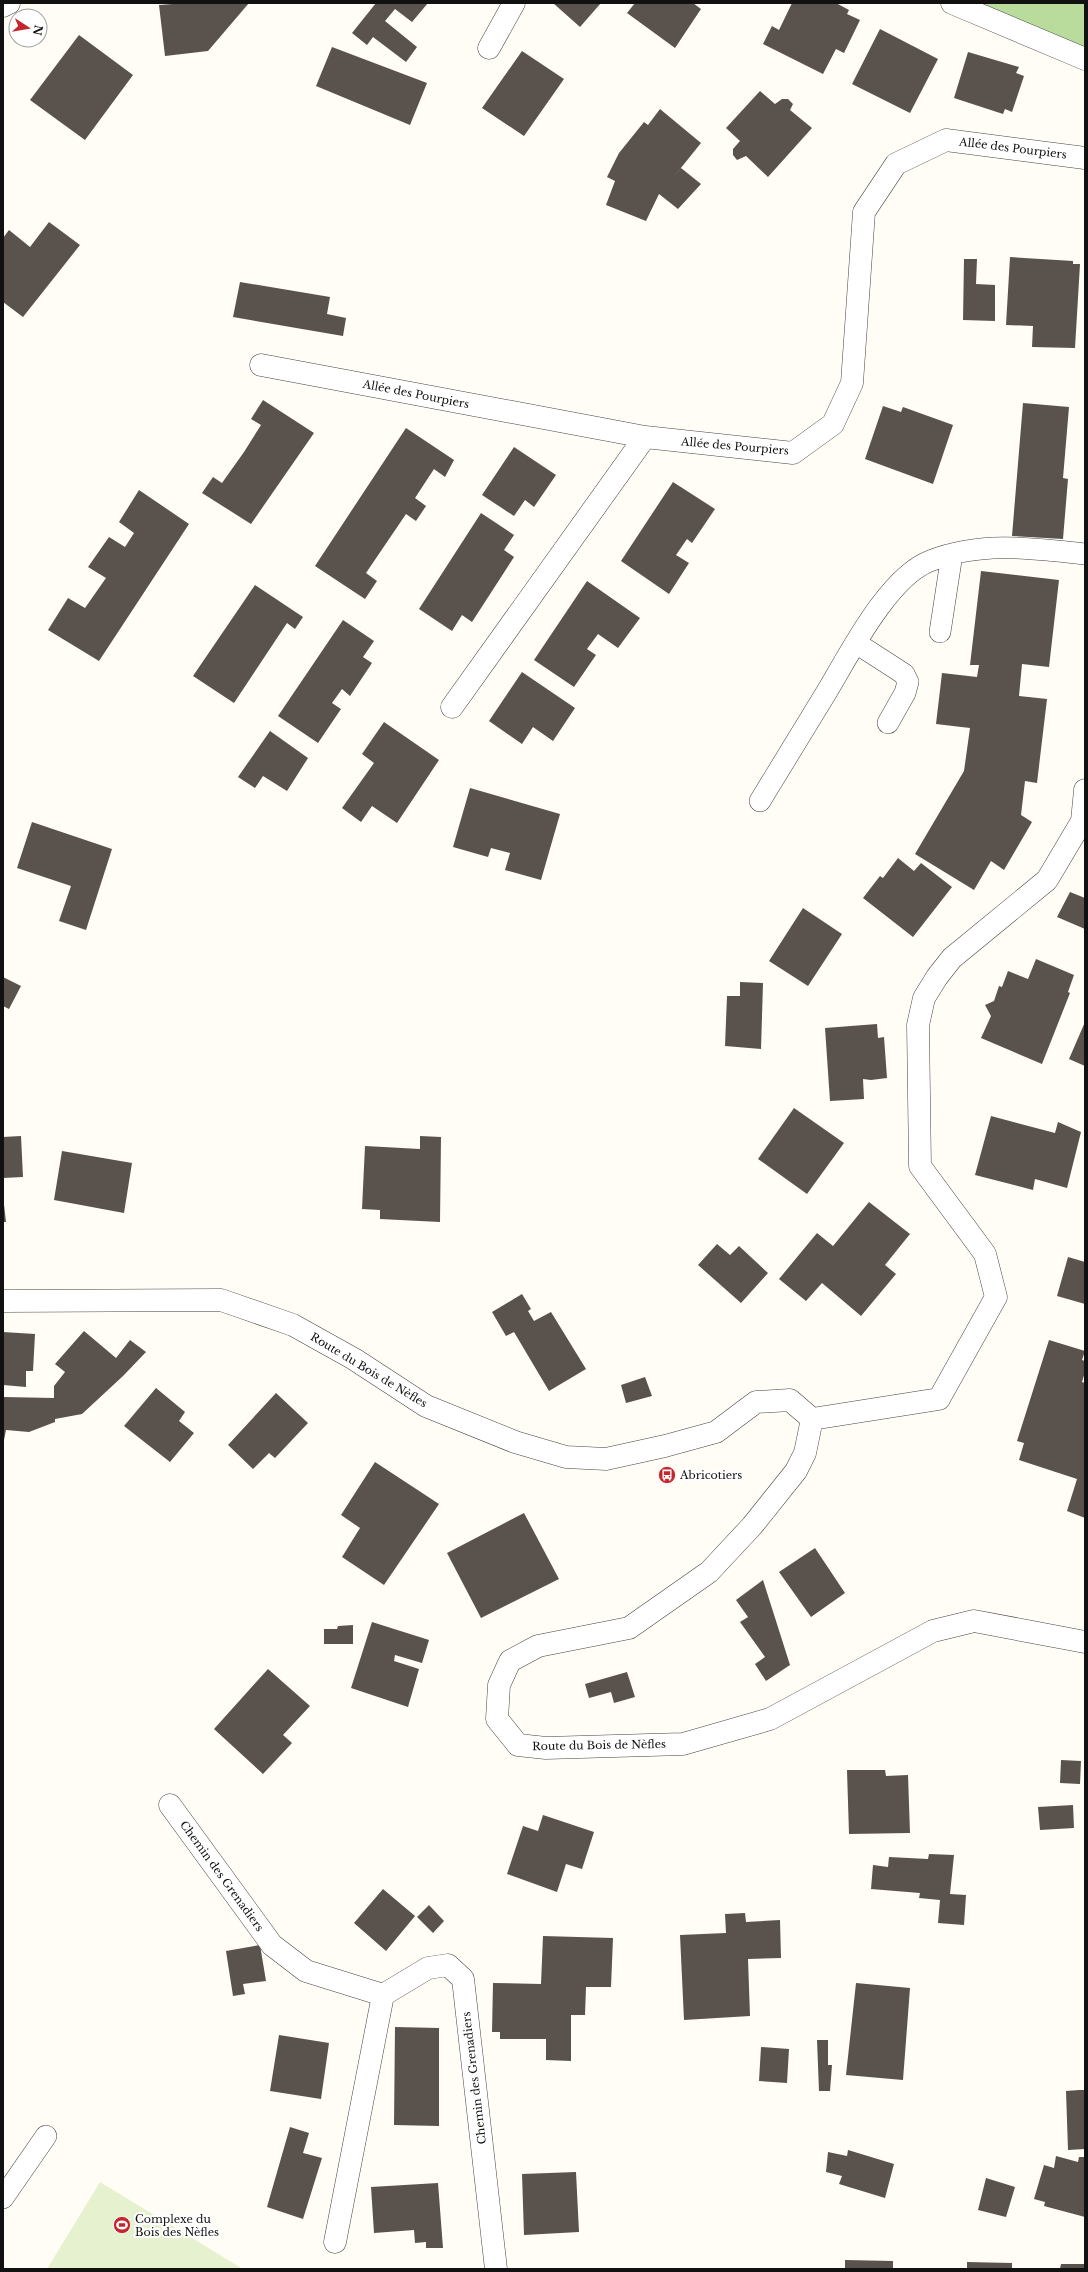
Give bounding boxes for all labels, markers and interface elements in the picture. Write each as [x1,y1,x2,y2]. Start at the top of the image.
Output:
north arrow [8,8,48,48]
text: N [30,24,46,37]
street label: Allée des Pourpiers [958,134,1067,162]
street label: Allée des Pourpiers [361,377,470,411]
street label: Allée des Pourpiers [680,434,789,458]
street label: Route du Bois de Nèfles [308,1330,430,1410]
bus stop icon: Abricotiers [657,1465,677,1485]
place label: Abricotiers [679,1468,742,1482]
street label: Route du Bois de Nèfles [532,1737,666,1753]
street label: Chemin des Grenadiers [177,1818,267,1934]
street label: Chemin des Grenadiers [459,2011,489,2145]
place label: Complexe du Bois des Nèfles [135,2212,219,2239]
sports icon: Complexe du Bois des Nèfles [112,2215,132,2235]

